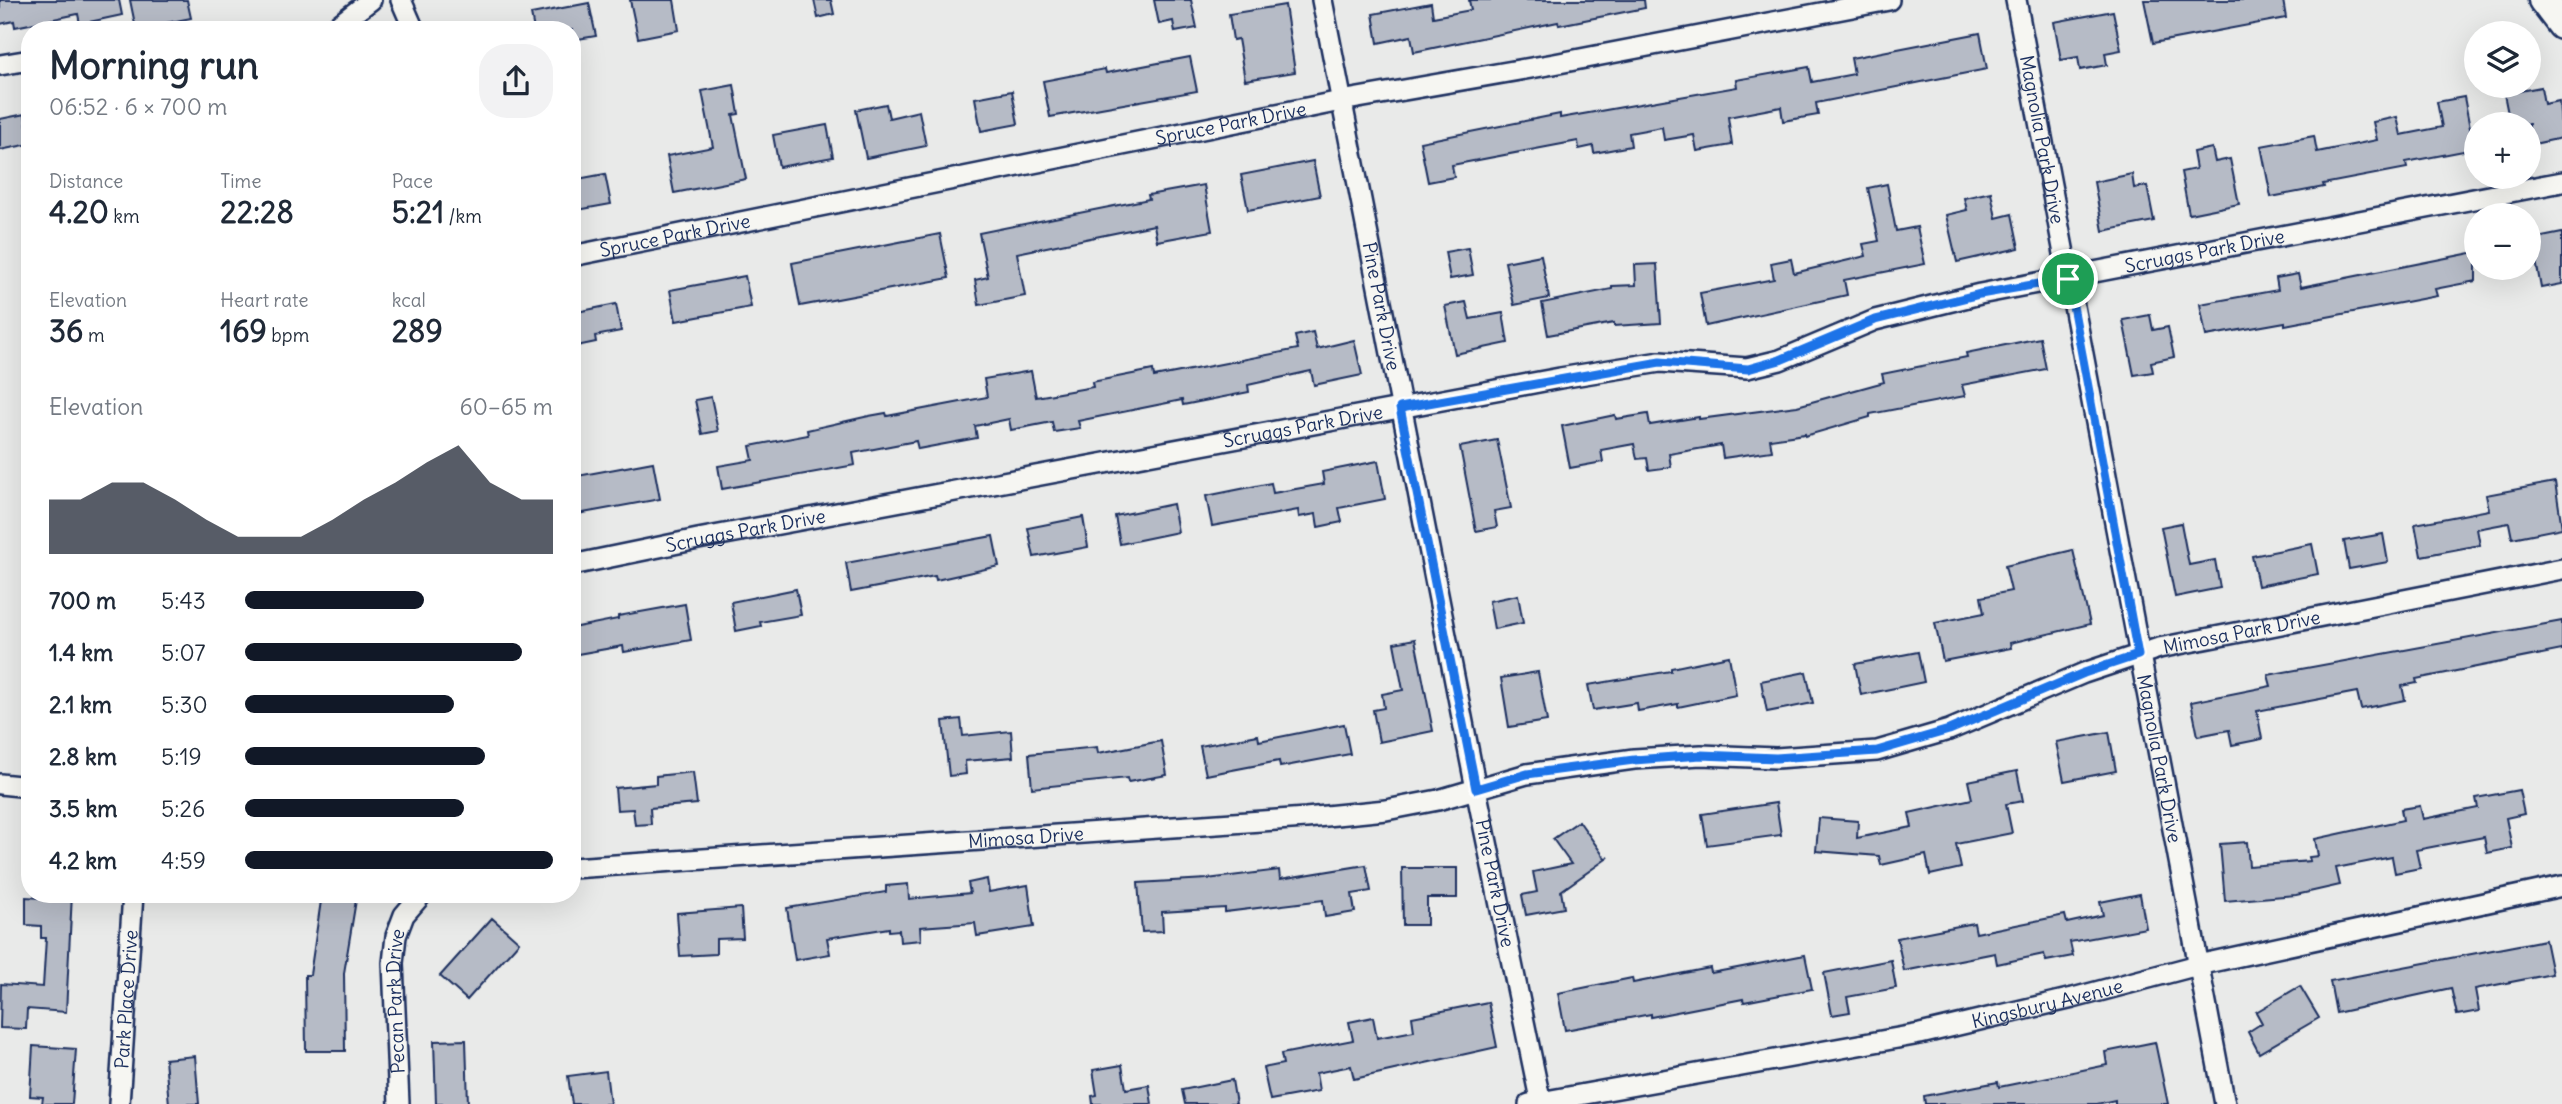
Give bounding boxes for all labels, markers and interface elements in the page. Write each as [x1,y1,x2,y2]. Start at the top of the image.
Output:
map controls [2464,21,2541,280]
button: layers [2464,21,2541,98]
text: Morning run [49,42,259,89]
button: share [479,44,553,118]
street label: Magnolia Park Drive [2015,53,2070,226]
text: 06:52 · 6 × 700 m [49,92,227,121]
street label: Spruce Park Drive [1153,96,1308,150]
button: + [2464,112,2541,189]
text: Distance [49,169,123,193]
text: Time [220,169,261,193]
text: Pace [392,169,433,193]
text: 4.20 [49,193,109,231]
text: 22:28 [220,193,294,231]
text: 5:21 [392,193,444,231]
button: − [2464,203,2541,280]
text: km [109,204,140,228]
text: /km [444,204,482,228]
street label: Spruce Park Drive [597,208,752,262]
street label: Scruggs Park Drive [2123,224,2287,278]
street label: Pine Park Drive [1358,240,1406,372]
pin [2038,249,2098,309]
icon: arrive [2049,260,2087,298]
text: Elevation [49,288,127,312]
text: Heart rate [220,288,308,312]
text: kcal [392,288,426,312]
text: 36 [49,312,83,350]
text: 169 [220,312,267,350]
text: 289 [392,312,443,350]
text: m [83,323,105,347]
text: bpm [267,323,309,347]
text: Elevation [49,392,143,421]
text: 60–65 m [459,392,553,421]
street label: Scruggs Park Drive [1221,399,1385,453]
street label: Scruggs Park Drive [663,503,827,557]
text: 700 m [49,586,116,615]
text: 5:43 [161,586,206,615]
street label: Mimosa Park Drive [2161,605,2322,659]
text: 1.4 km [49,638,113,667]
text: 5:07 [161,638,206,667]
street label: Magnolia Park Drive [2132,672,2187,845]
text: 2.1 km [49,690,112,719]
text: 5:30 [161,690,208,719]
text: 2.8 km [49,742,117,771]
text: 5:19 [161,742,202,771]
text: 3.5 km [49,794,117,823]
text: 5:26 [161,794,205,823]
street label: Pine Park Drive [1471,817,1520,949]
street label: Mimosa Drive [967,821,1085,853]
text: 4.2 km [49,846,117,875]
text: 4:59 [161,846,206,875]
street label: Pecan Park Drive [381,925,410,1074]
street label: Park Place Drive [109,929,143,1070]
street label: Kingsbury Avenue [1969,973,2125,1033]

